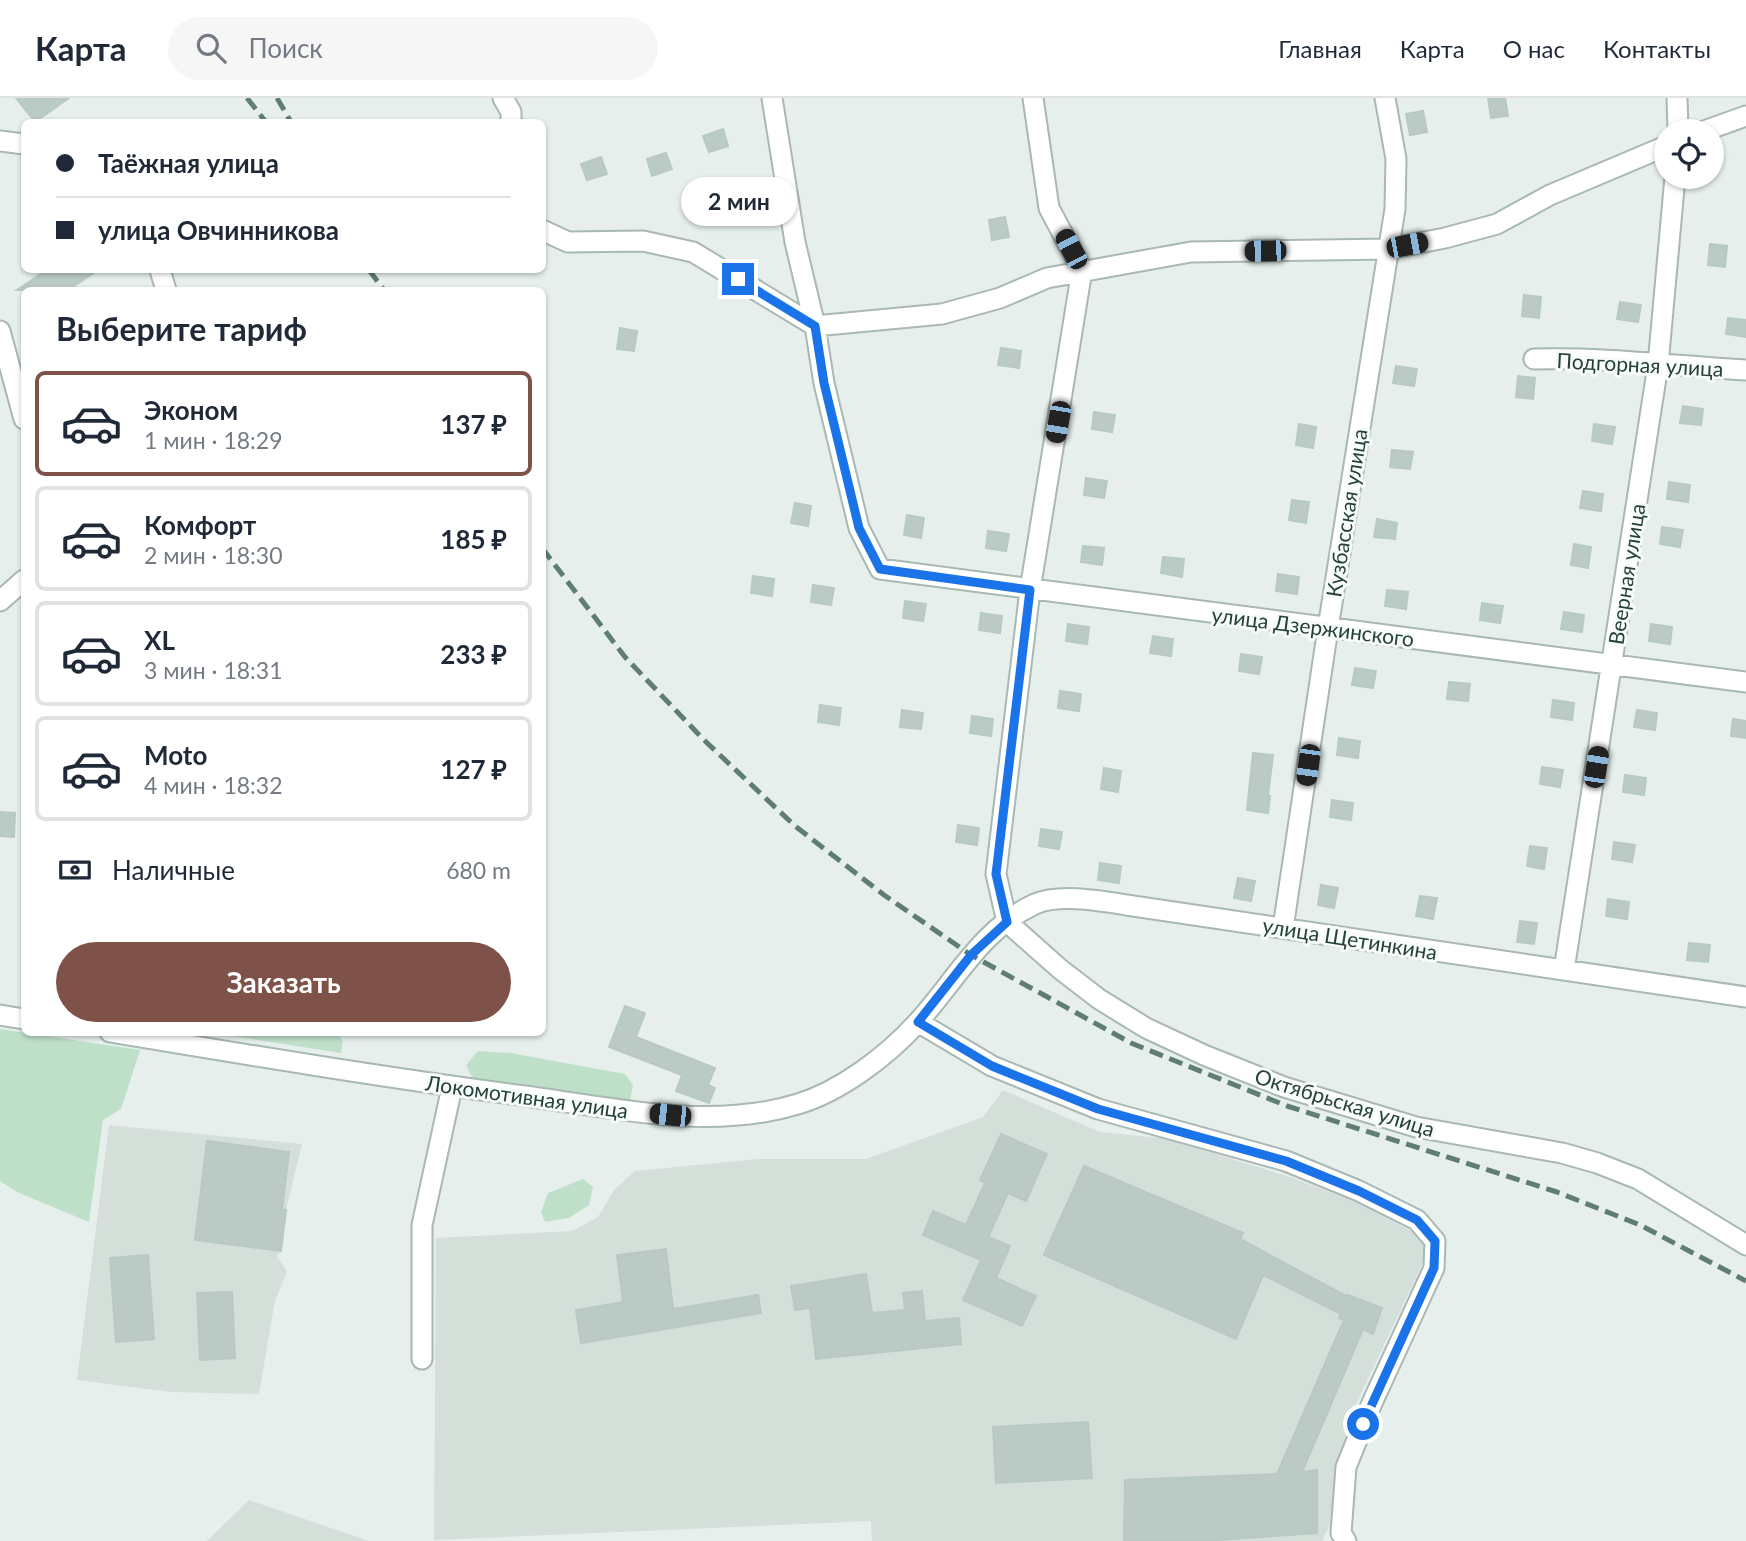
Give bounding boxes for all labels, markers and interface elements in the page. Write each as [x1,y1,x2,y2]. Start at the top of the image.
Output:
search box [168,17,658,80]
text: Карта [35,28,126,68]
icon: search [192,29,230,67]
text: Поиск [248,32,323,64]
text: Главная [1278,34,1362,63]
text: Карта [1400,34,1465,63]
text: О нас [1503,34,1565,63]
text: Контакты [1603,34,1711,63]
map controls [1654,119,1724,189]
button: locate [1654,119,1724,189]
text: Таёжная улица [98,147,279,179]
callout: 2 мин [680,178,796,226]
text: 2 мин [708,187,770,215]
text: улица Овчинникова [98,214,339,246]
car [1052,226,1091,272]
car [1385,231,1430,259]
car [1244,240,1287,262]
route end [722,263,754,295]
text: Выберите тариф [56,309,307,348]
street label: Подгорная улица [1556,347,1724,381]
icon: car [60,392,123,455]
text: Эконом [144,394,238,426]
car [1045,399,1072,445]
text: 137 ₽ [440,408,507,440]
text: 1 мин · 18:29 [144,426,283,454]
street label: Кузбасская улица [1320,427,1372,599]
street label: Веерная улица [1602,502,1650,646]
icon: car [60,507,123,570]
text: Комфорт [144,509,256,541]
text: 185 ₽ [440,523,507,555]
text: 2 мин · 18:30 [144,541,283,569]
street label: улица Дзержинского [1210,601,1416,651]
icon: car [60,622,123,685]
text: XL [144,624,175,656]
text: 233 ₽ [440,638,507,670]
text: 3 мин · 18:31 [144,656,283,684]
icon: car [60,737,123,800]
text: Moto [144,739,207,771]
car [1295,743,1322,787]
car [1583,745,1610,789]
text: 127 ₽ [440,753,507,785]
text: 4 мин · 18:32 [144,771,283,799]
icon: cash [56,851,94,889]
text: Наличные [112,854,235,886]
text: 680 m [446,856,511,884]
street label: улица Щетинкина [1261,912,1439,964]
button: Заказать [56,942,511,1022]
street label: Октябрьская улица [1252,1063,1438,1141]
street label: Локомотивная улица [423,1069,630,1123]
car [649,1102,692,1128]
route start [1347,1408,1379,1440]

